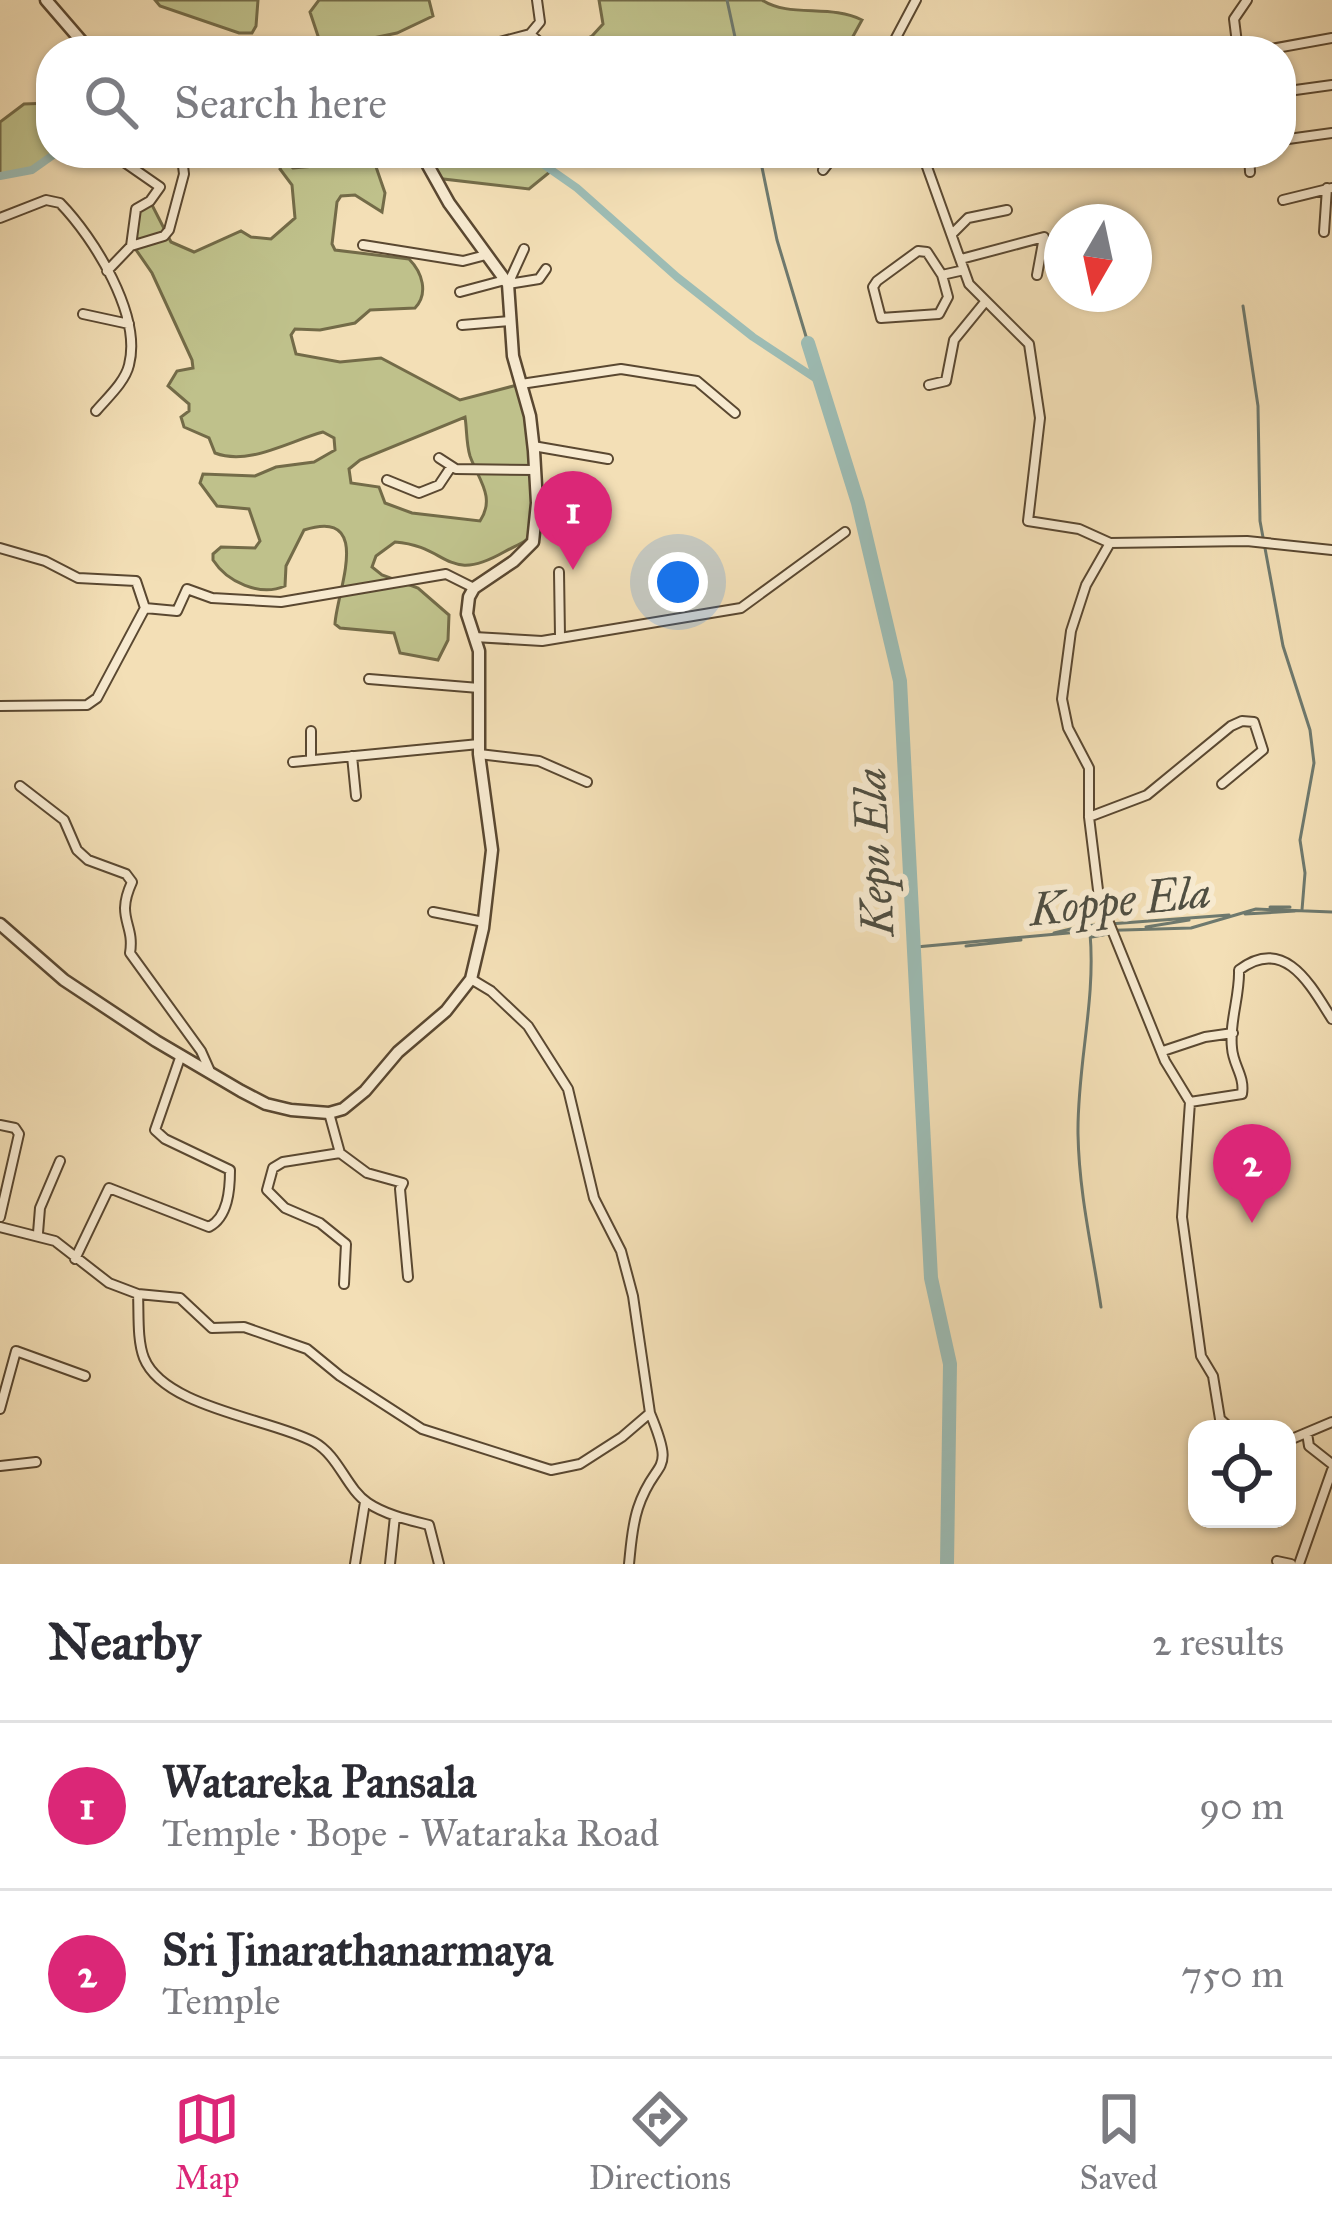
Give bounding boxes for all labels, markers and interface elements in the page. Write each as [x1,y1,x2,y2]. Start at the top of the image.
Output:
search box [36,36,1296,168]
icon: search [78,69,144,135]
text: Search here [174,75,387,130]
north arrow [1044,204,1152,312]
pin: 1 [534,471,612,570]
your location [648,552,708,612]
water label: Kepu Ela [842,767,905,939]
water label: Koppe Ela [1025,864,1213,938]
pin: 2 [1213,1124,1291,1223]
map controls [1188,1420,1296,1528]
button: locate [1188,1420,1296,1528]
text: Nearby [48,1611,200,1673]
text: 2 results [1152,1618,1284,1666]
text: Watareka Pansala [162,1754,476,1809]
text: 1 [79,1782,95,1830]
text: 90 m [1199,1782,1284,1830]
text: Temple · Bope - Wataraka Road [162,1809,659,1857]
text: Sri Jinarathanarmaya [162,1922,553,1977]
text: 2 [77,1950,97,1998]
text: 750 m [1181,1950,1284,1998]
text: Temple [162,1977,281,2025]
tab: Map [174,2086,240,2198]
tab: Directions [589,2086,731,2198]
tab: Saved [1079,2086,1158,2198]

